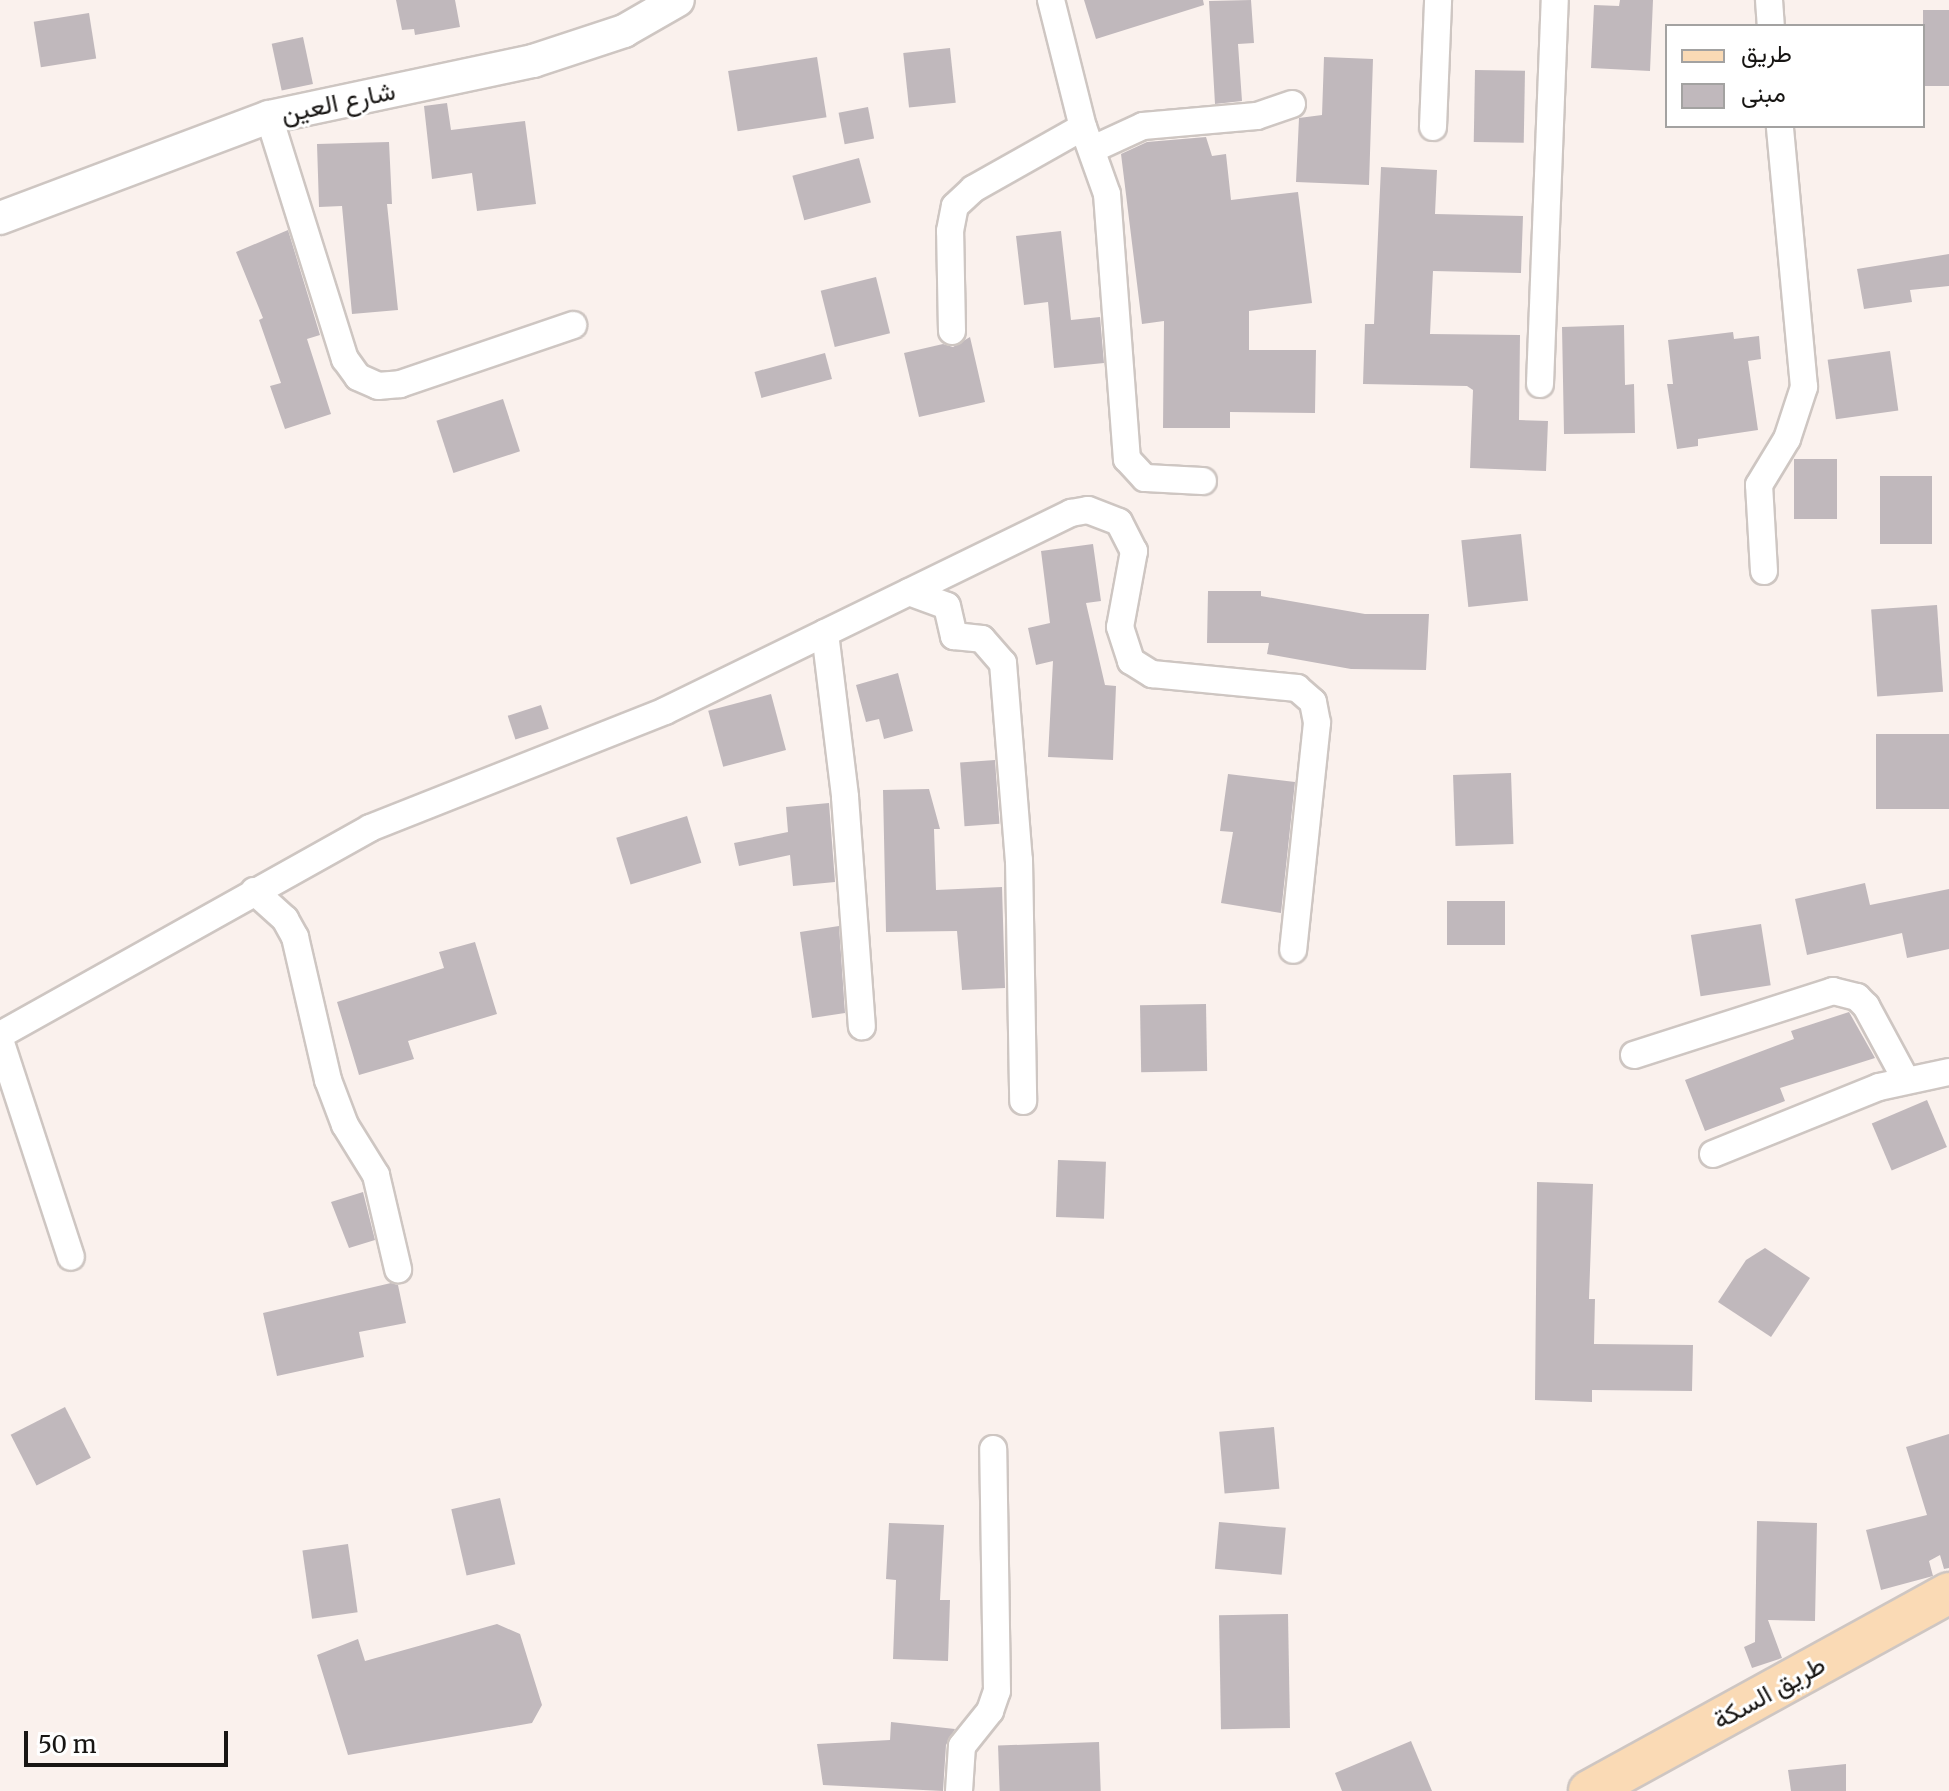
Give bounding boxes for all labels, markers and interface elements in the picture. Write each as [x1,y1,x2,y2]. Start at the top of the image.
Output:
legend [1665,24,1925,128]
text: طريق [1741,38,1792,69]
street label: شارع العين [278,75,398,129]
text: مبنى [1741,78,1786,109]
street label: طريق السكة [1707,1648,1831,1736]
scale bar [28,1715,232,1765]
text: 50 m [38,1729,97,1760]

